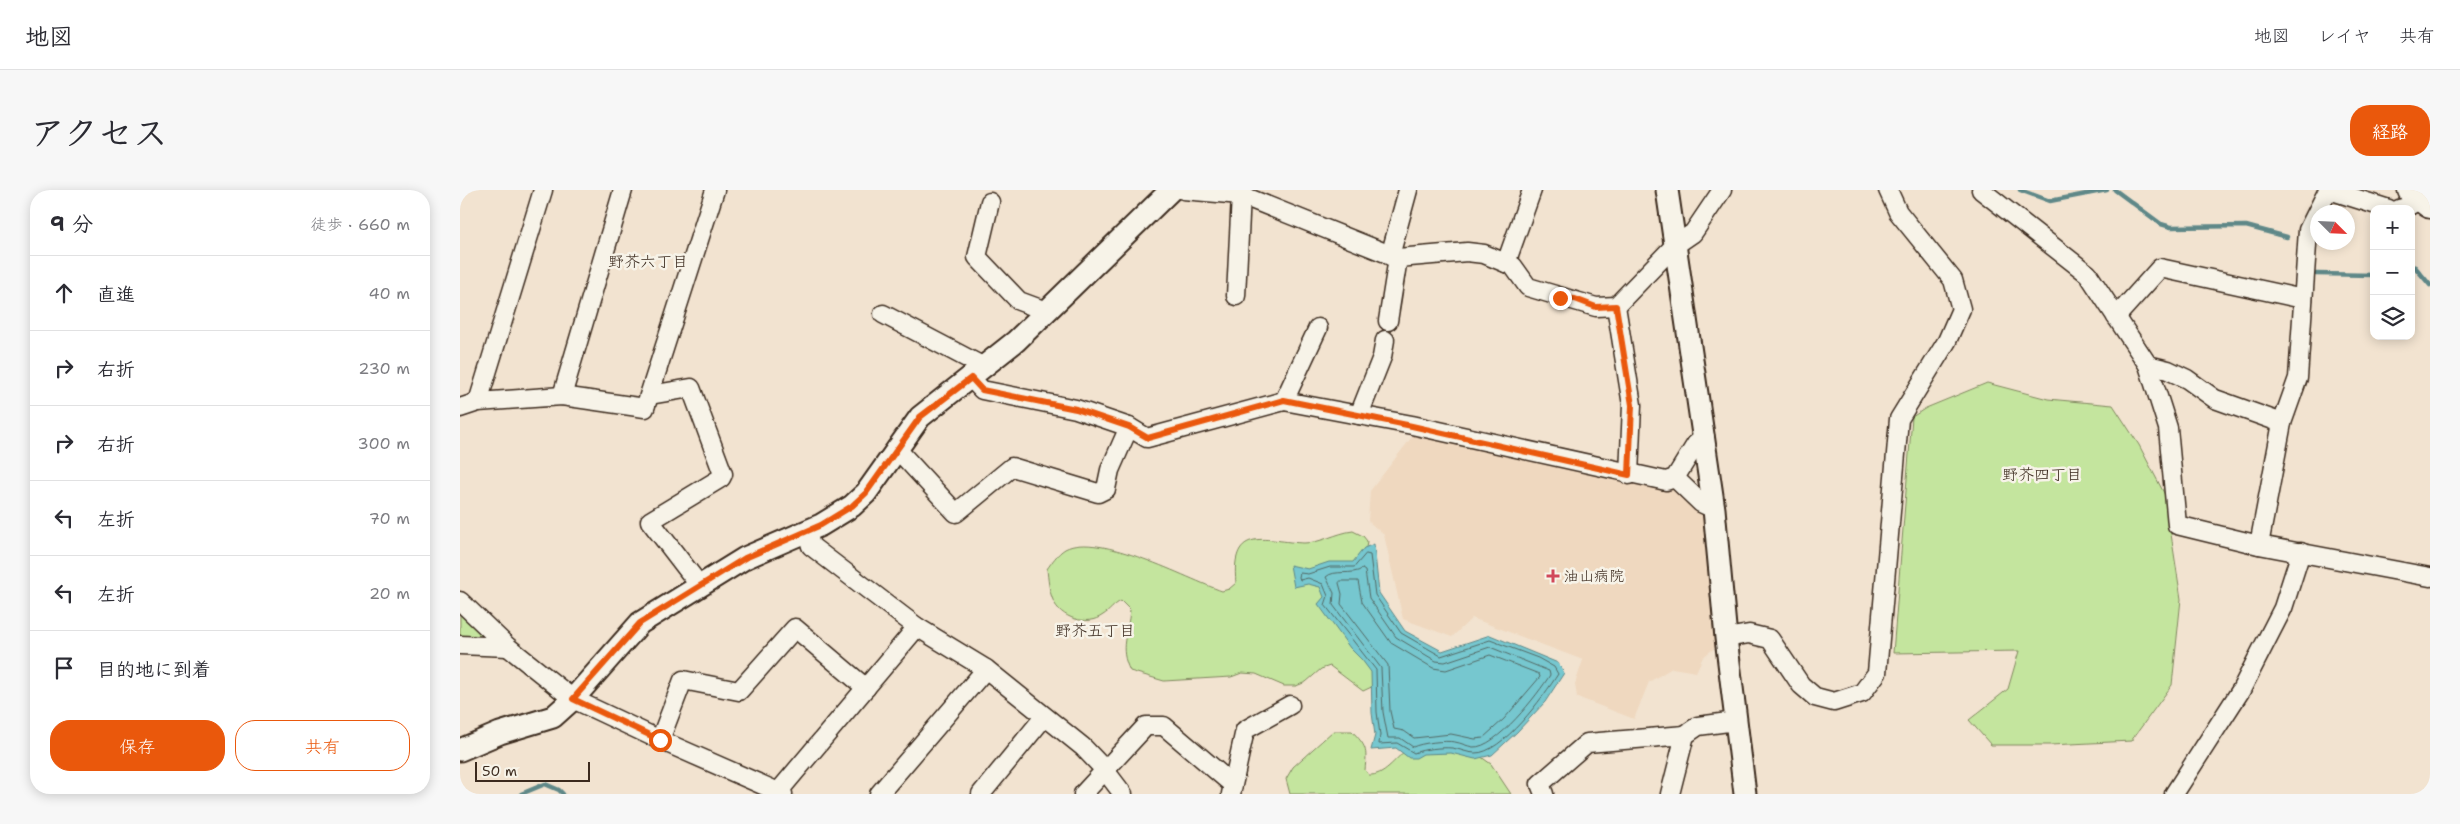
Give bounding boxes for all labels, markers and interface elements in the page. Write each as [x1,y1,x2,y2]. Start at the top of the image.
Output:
text: 地図 [25,21,73,53]
text: 地図 [2254,24,2290,48]
text: レイヤ [2318,24,2371,48]
text: 共有 [2399,24,2435,48]
button: 経路 [2350,105,2430,156]
text: アクセス [30,109,168,156]
north arrow [2310,205,2355,250]
map controls [2370,205,2415,340]
button: + [2370,205,2415,250]
text: 9 分 [50,210,93,238]
text: 徒歩 · 660 m [311,214,410,235]
button: − [2370,250,2415,295]
district label: 野芥六丁目 [608,251,688,272]
icon: ahead [50,279,78,307]
text: 直進 [97,282,135,307]
text: 40 m [368,283,410,304]
route end [1549,287,1572,310]
button: layers [2370,295,2415,340]
icon: right [50,354,78,382]
text: 右折 [97,357,135,382]
text: 230 m [358,358,410,379]
icon: right [50,429,78,457]
text: 右折 [97,432,135,457]
text: 300 m [358,433,410,454]
district label: 野芥四丁目 [2002,464,2082,485]
icon: left [50,504,78,532]
text: 左折 [97,507,135,532]
text: 70 m [369,508,410,529]
place label: 油山病院 [1564,566,1624,586]
marker: 油山病院 [1546,569,1560,583]
icon: left [50,579,78,607]
text: 左折 [97,582,135,607]
text: 20 m [369,583,410,604]
district label: 野芥五丁目 [1055,620,1135,641]
icon: arrive [50,654,78,682]
text: 目的地に到着 [97,657,211,682]
button: 保存 [50,720,225,771]
button: 共有 [235,720,410,771]
route start [649,729,672,752]
scale bar [475,759,590,782]
text: 50 m [482,762,517,780]

